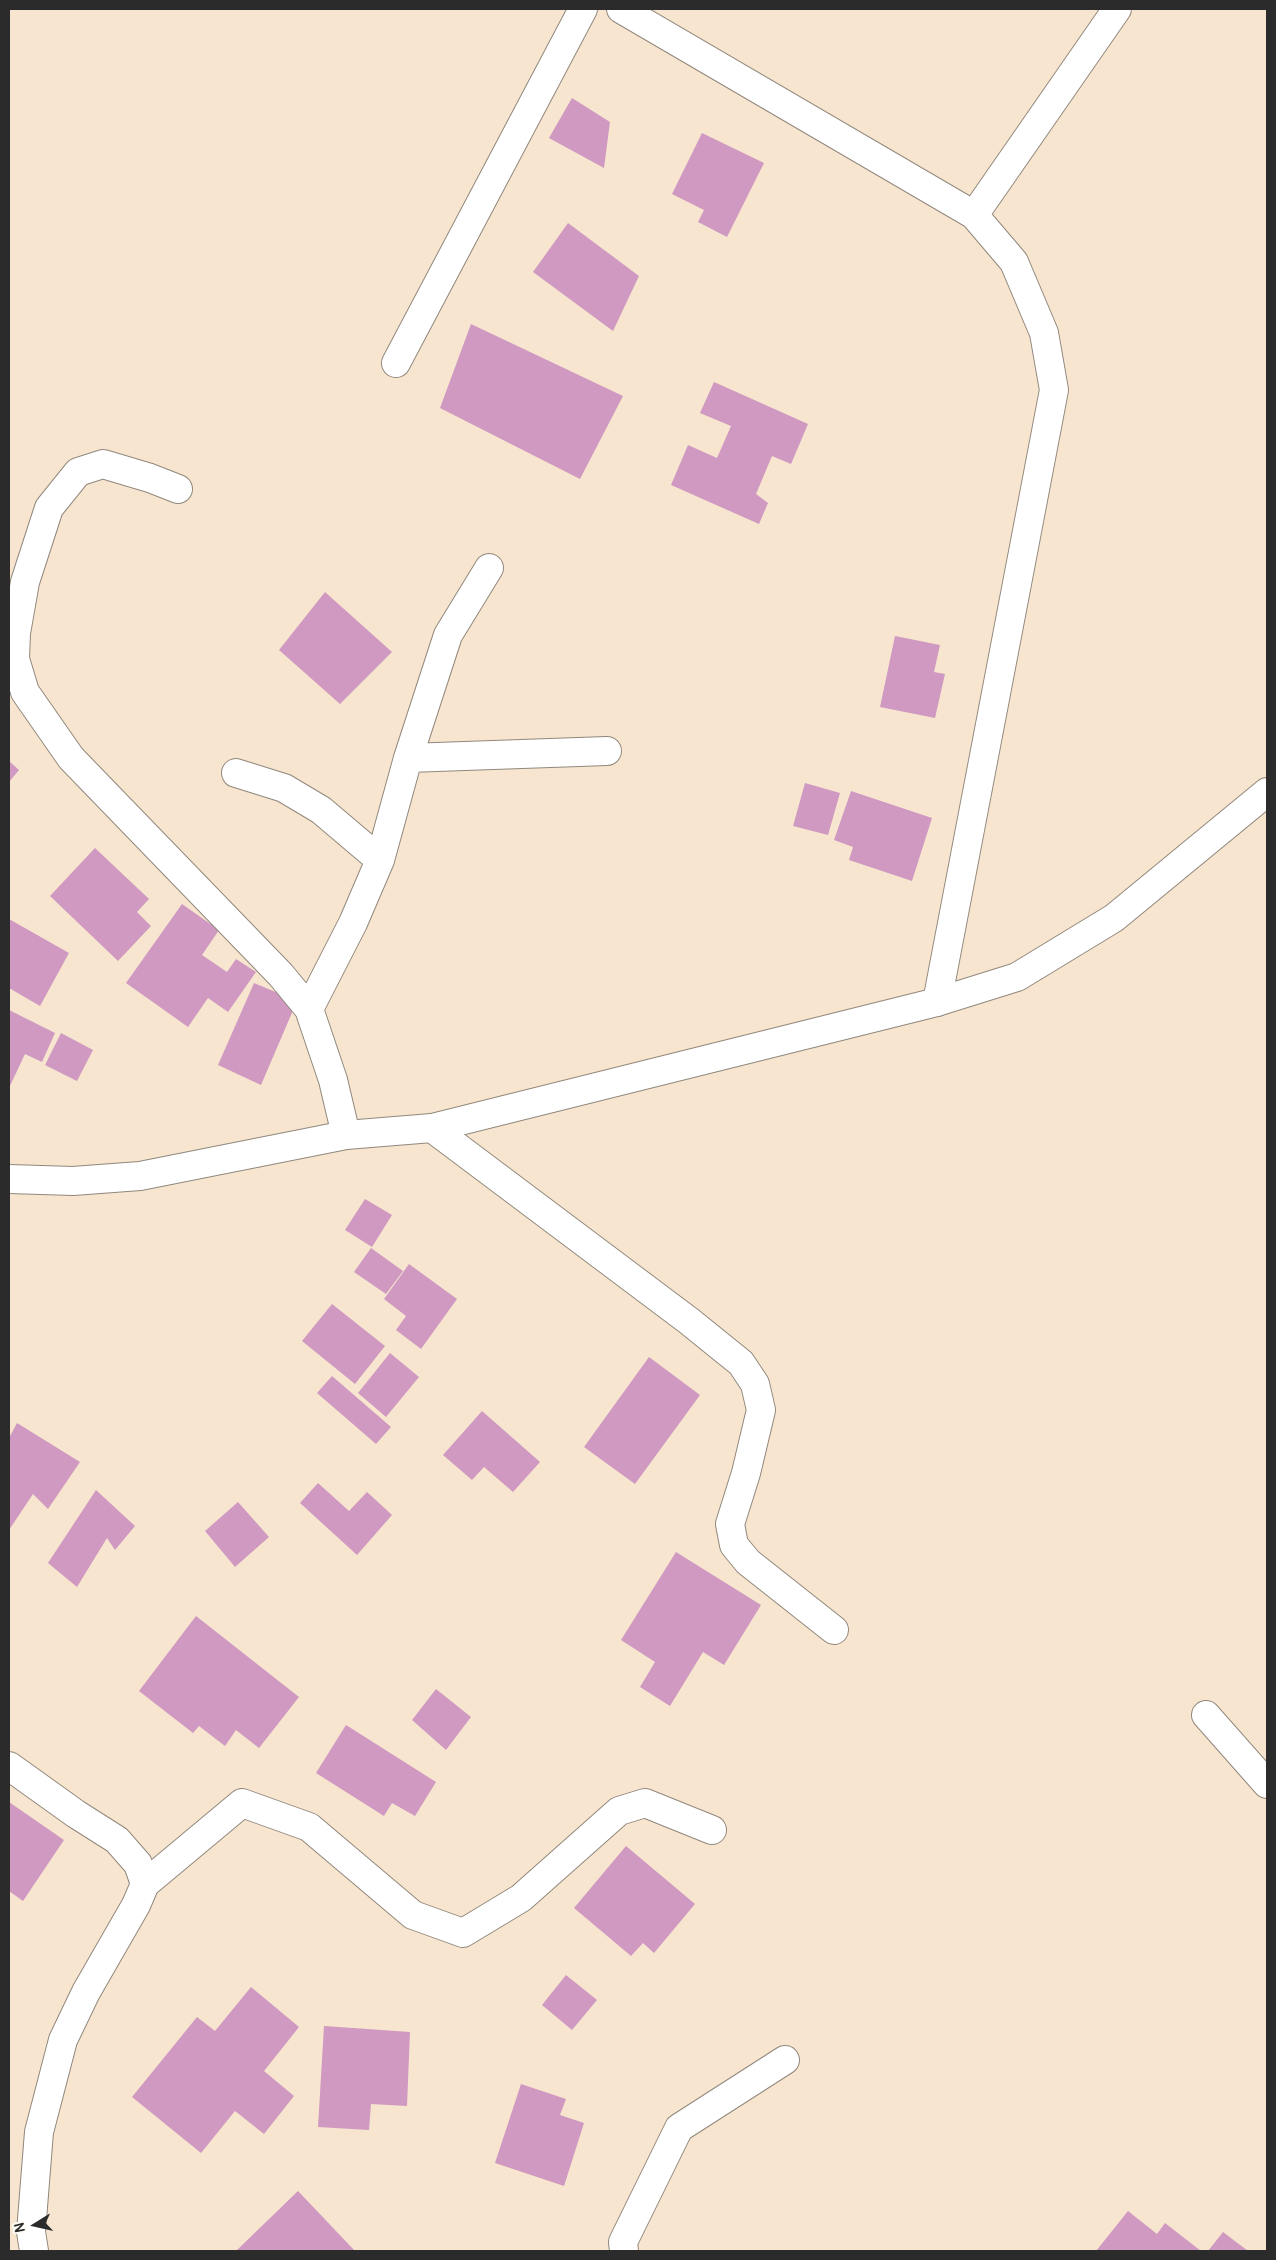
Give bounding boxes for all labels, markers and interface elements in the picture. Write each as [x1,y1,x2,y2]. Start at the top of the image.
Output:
north arrow [10,2200,60,2250]
text: N [11,2222,29,2234]

